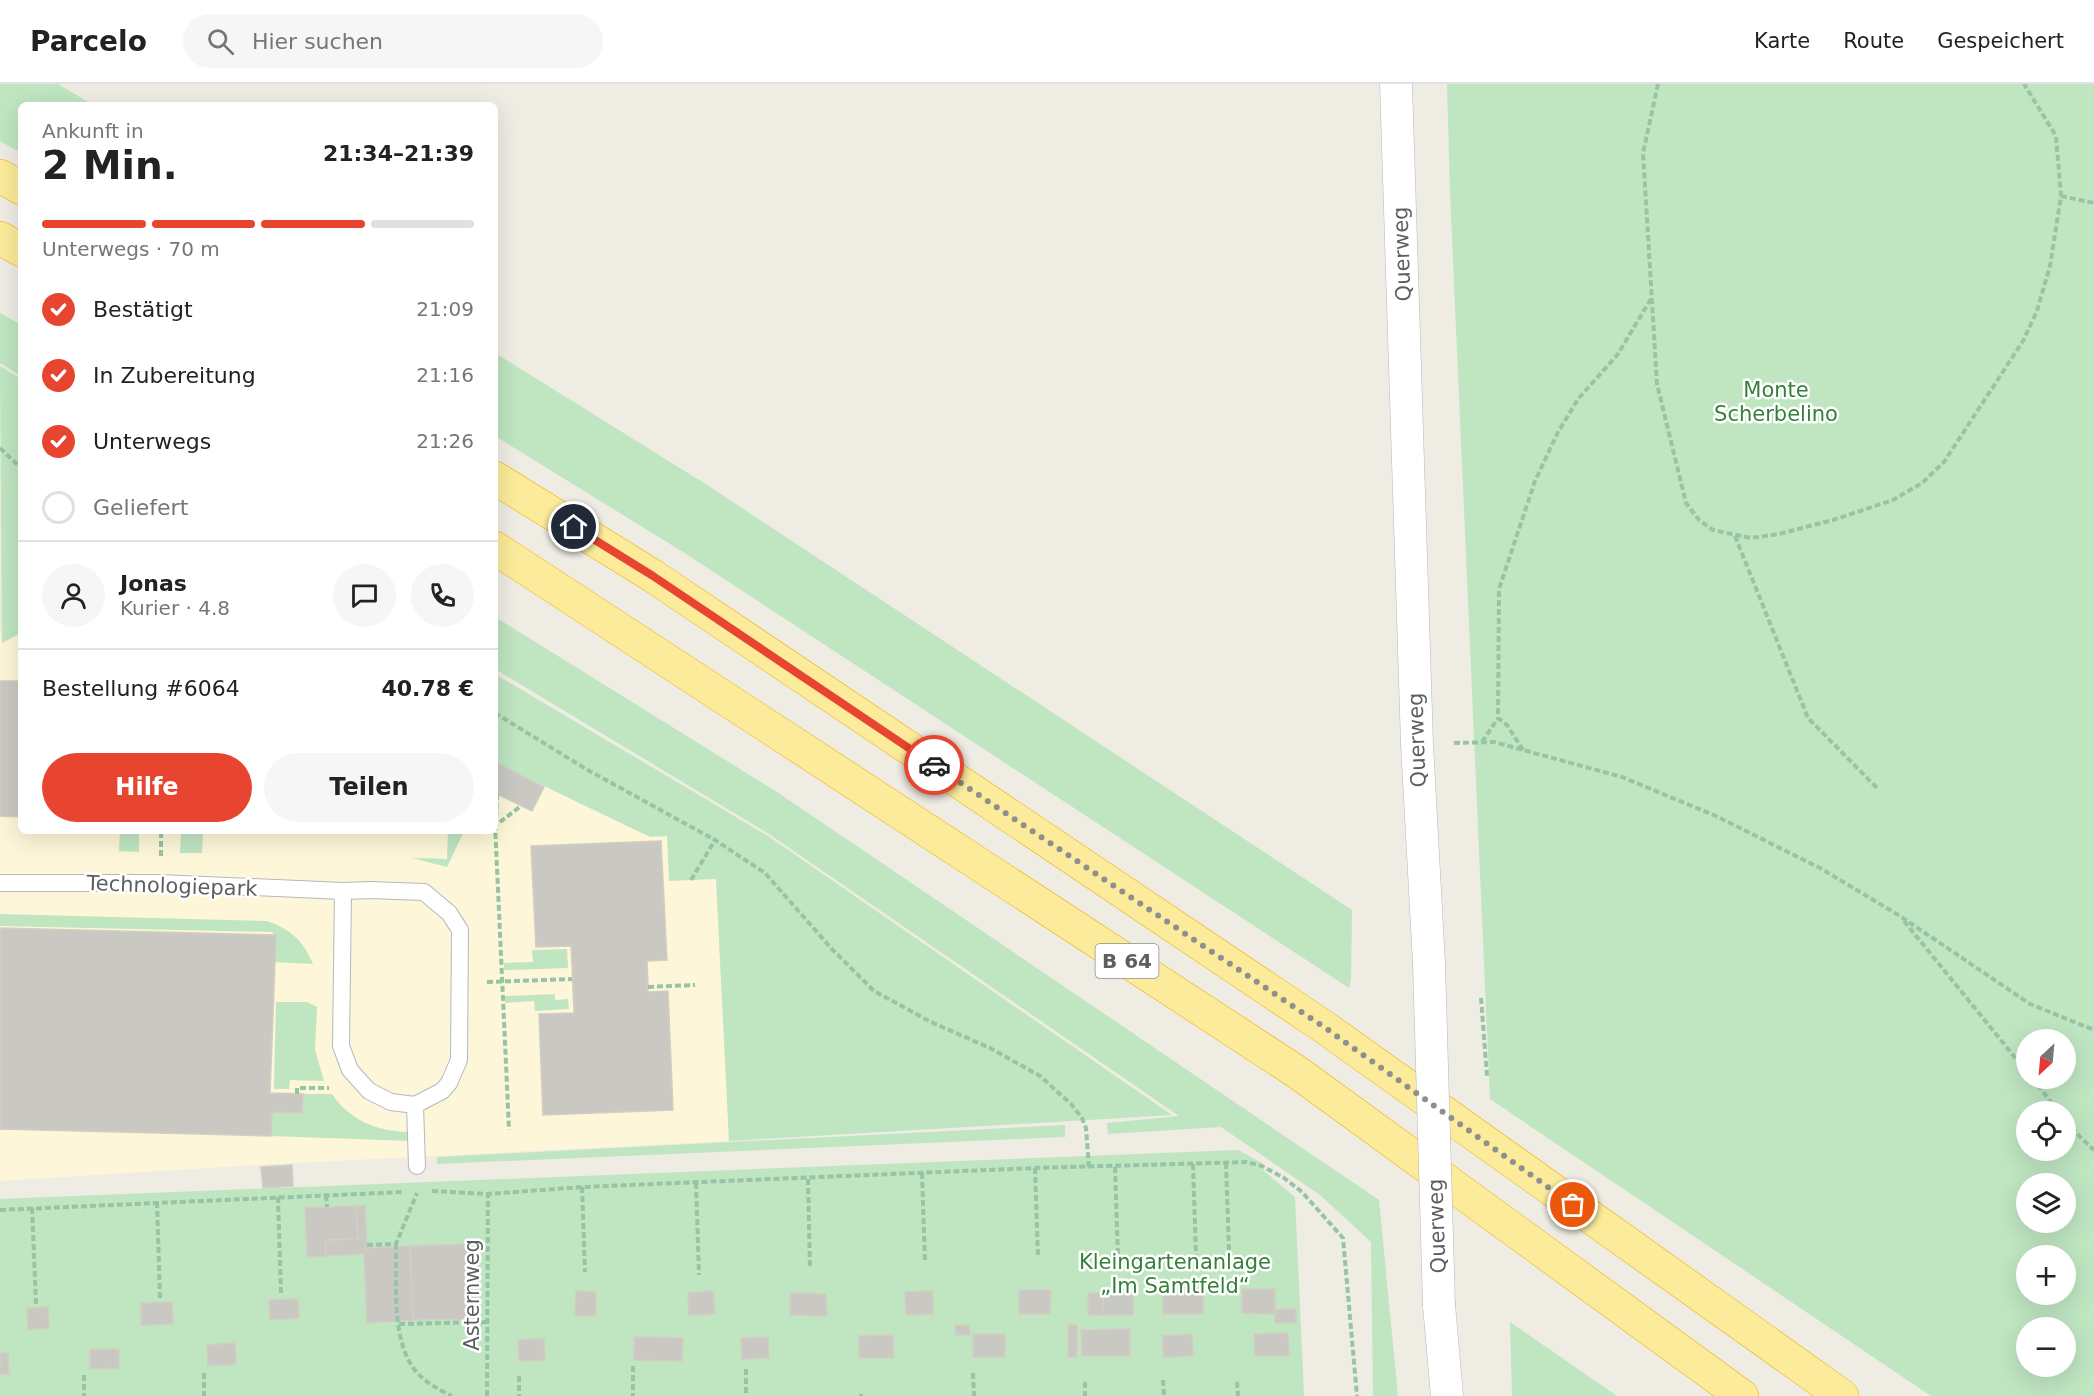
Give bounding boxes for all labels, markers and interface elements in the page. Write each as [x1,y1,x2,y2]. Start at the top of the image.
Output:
search box [183,14,603,68]
text: Parcelo [30,25,147,58]
icon: search [204,25,237,58]
text: Hier suchen [252,29,383,54]
text: Karte [1754,29,1810,53]
text: Route [1843,29,1904,53]
text: Gespeichert [1937,29,2064,53]
text: Ankunft in [42,119,144,143]
text: 21:34–21:39 [323,141,474,166]
text: 2 Min. [42,143,177,188]
street label: Querweg [1388,206,1416,302]
text: Unterwegs · 70 m [42,237,220,261]
icon: check [42,293,75,326]
text: Bestätigt [93,297,193,322]
text: 21:09 [416,297,474,321]
icon: check [42,359,75,392]
text: In Zubereitung [93,363,256,388]
text: 21:16 [416,363,474,387]
park label: Monte Scherbelino [1714,378,1838,426]
icon: check [42,425,75,458]
text: Unterwegs [93,429,211,454]
text: 21:26 [416,429,474,453]
text: Geliefert [93,495,188,520]
pin [548,501,599,552]
icon: home [557,510,590,543]
button: person [42,564,105,627]
button: chat [333,564,396,627]
button: phone [411,564,474,627]
text: Jonas [120,571,187,596]
text: Kurier · 4.8 [120,596,230,620]
text: Bestellung #6064 [42,676,240,701]
text: 40.78 € [381,676,474,701]
street label: Querweg [1403,692,1431,788]
courier [904,735,964,795]
icon: car [918,749,951,782]
button: Hilfe [42,753,252,822]
button: Teilen [264,753,474,822]
street label: Technologiepark [85,871,259,901]
road number: B 64 [1096,944,1158,978]
north arrow [2016,1029,2076,1089]
map controls [2016,1029,2076,1377]
button: locate [2016,1101,2076,1161]
button: layers [2016,1173,2076,1233]
street label: Querweg [1423,1178,1451,1274]
pin [1547,1179,1598,1230]
icon: bag [1556,1188,1589,1221]
street label: Asternweg [460,1239,484,1351]
button: + [2016,1245,2076,1305]
park label: Kleingartenanlage „Im Samtfeld“ [1079,1250,1271,1298]
button: − [2016,1317,2076,1377]

